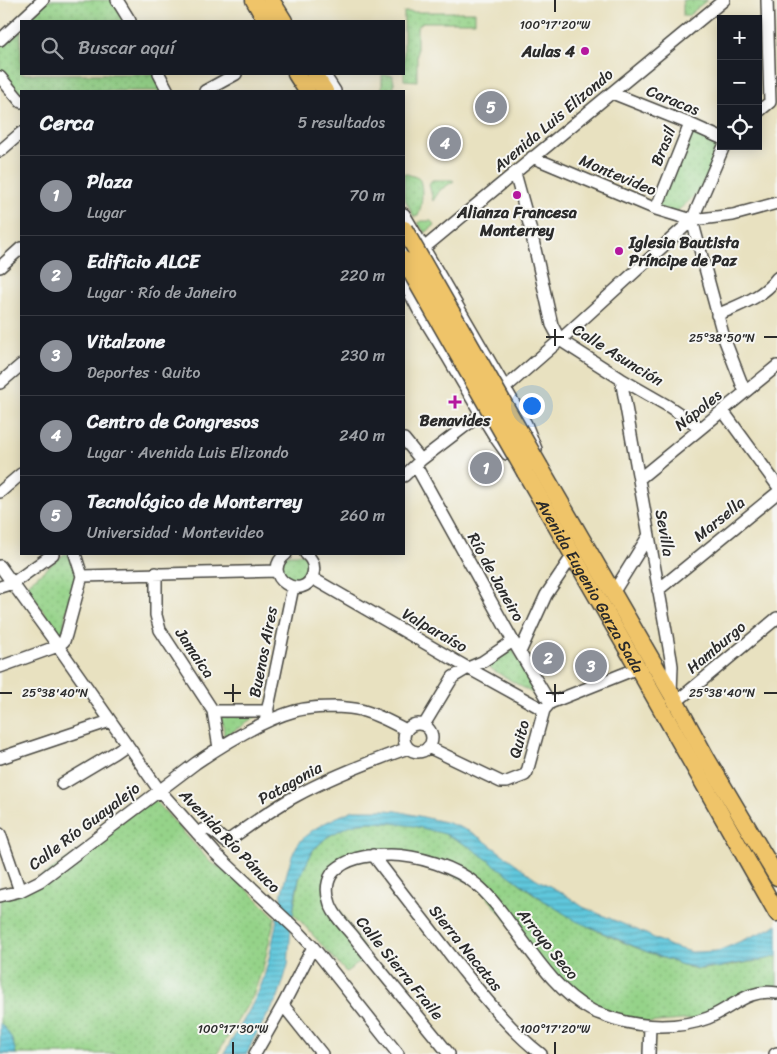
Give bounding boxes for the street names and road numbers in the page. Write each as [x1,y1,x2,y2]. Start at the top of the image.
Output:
street label: Avenida Luis Elizondo [485,61,620,180]
street label: Caracas [642,76,704,124]
street label: Brasil [642,121,684,170]
street label: Montevideo [575,146,661,204]
street label: Calle Asunción [567,315,670,395]
street label: Nápoles [667,381,729,439]
street label: Marsella [686,489,752,549]
street label: Avenida Eugenio Garza Sada [528,492,653,679]
street label: Sevilla [647,507,683,559]
street label: Río de Janeiro [459,527,533,627]
street label: Valparaíso [397,599,473,661]
street label: Buenos Aires [240,603,286,700]
street label: Hamburgo [679,613,753,681]
street label: Jamaica [167,621,223,684]
street label: Quito [500,717,538,761]
street label: Patagonia [252,753,328,813]
street label: Calle Río Guayalejo [22,774,146,878]
street label: Avenida Río Pánuco [171,781,288,900]
street label: Sierra Nacatas [422,898,511,999]
street label: Arroyo Seco [509,901,586,987]
street label: Calle Sierra Fraile [348,909,452,1027]

